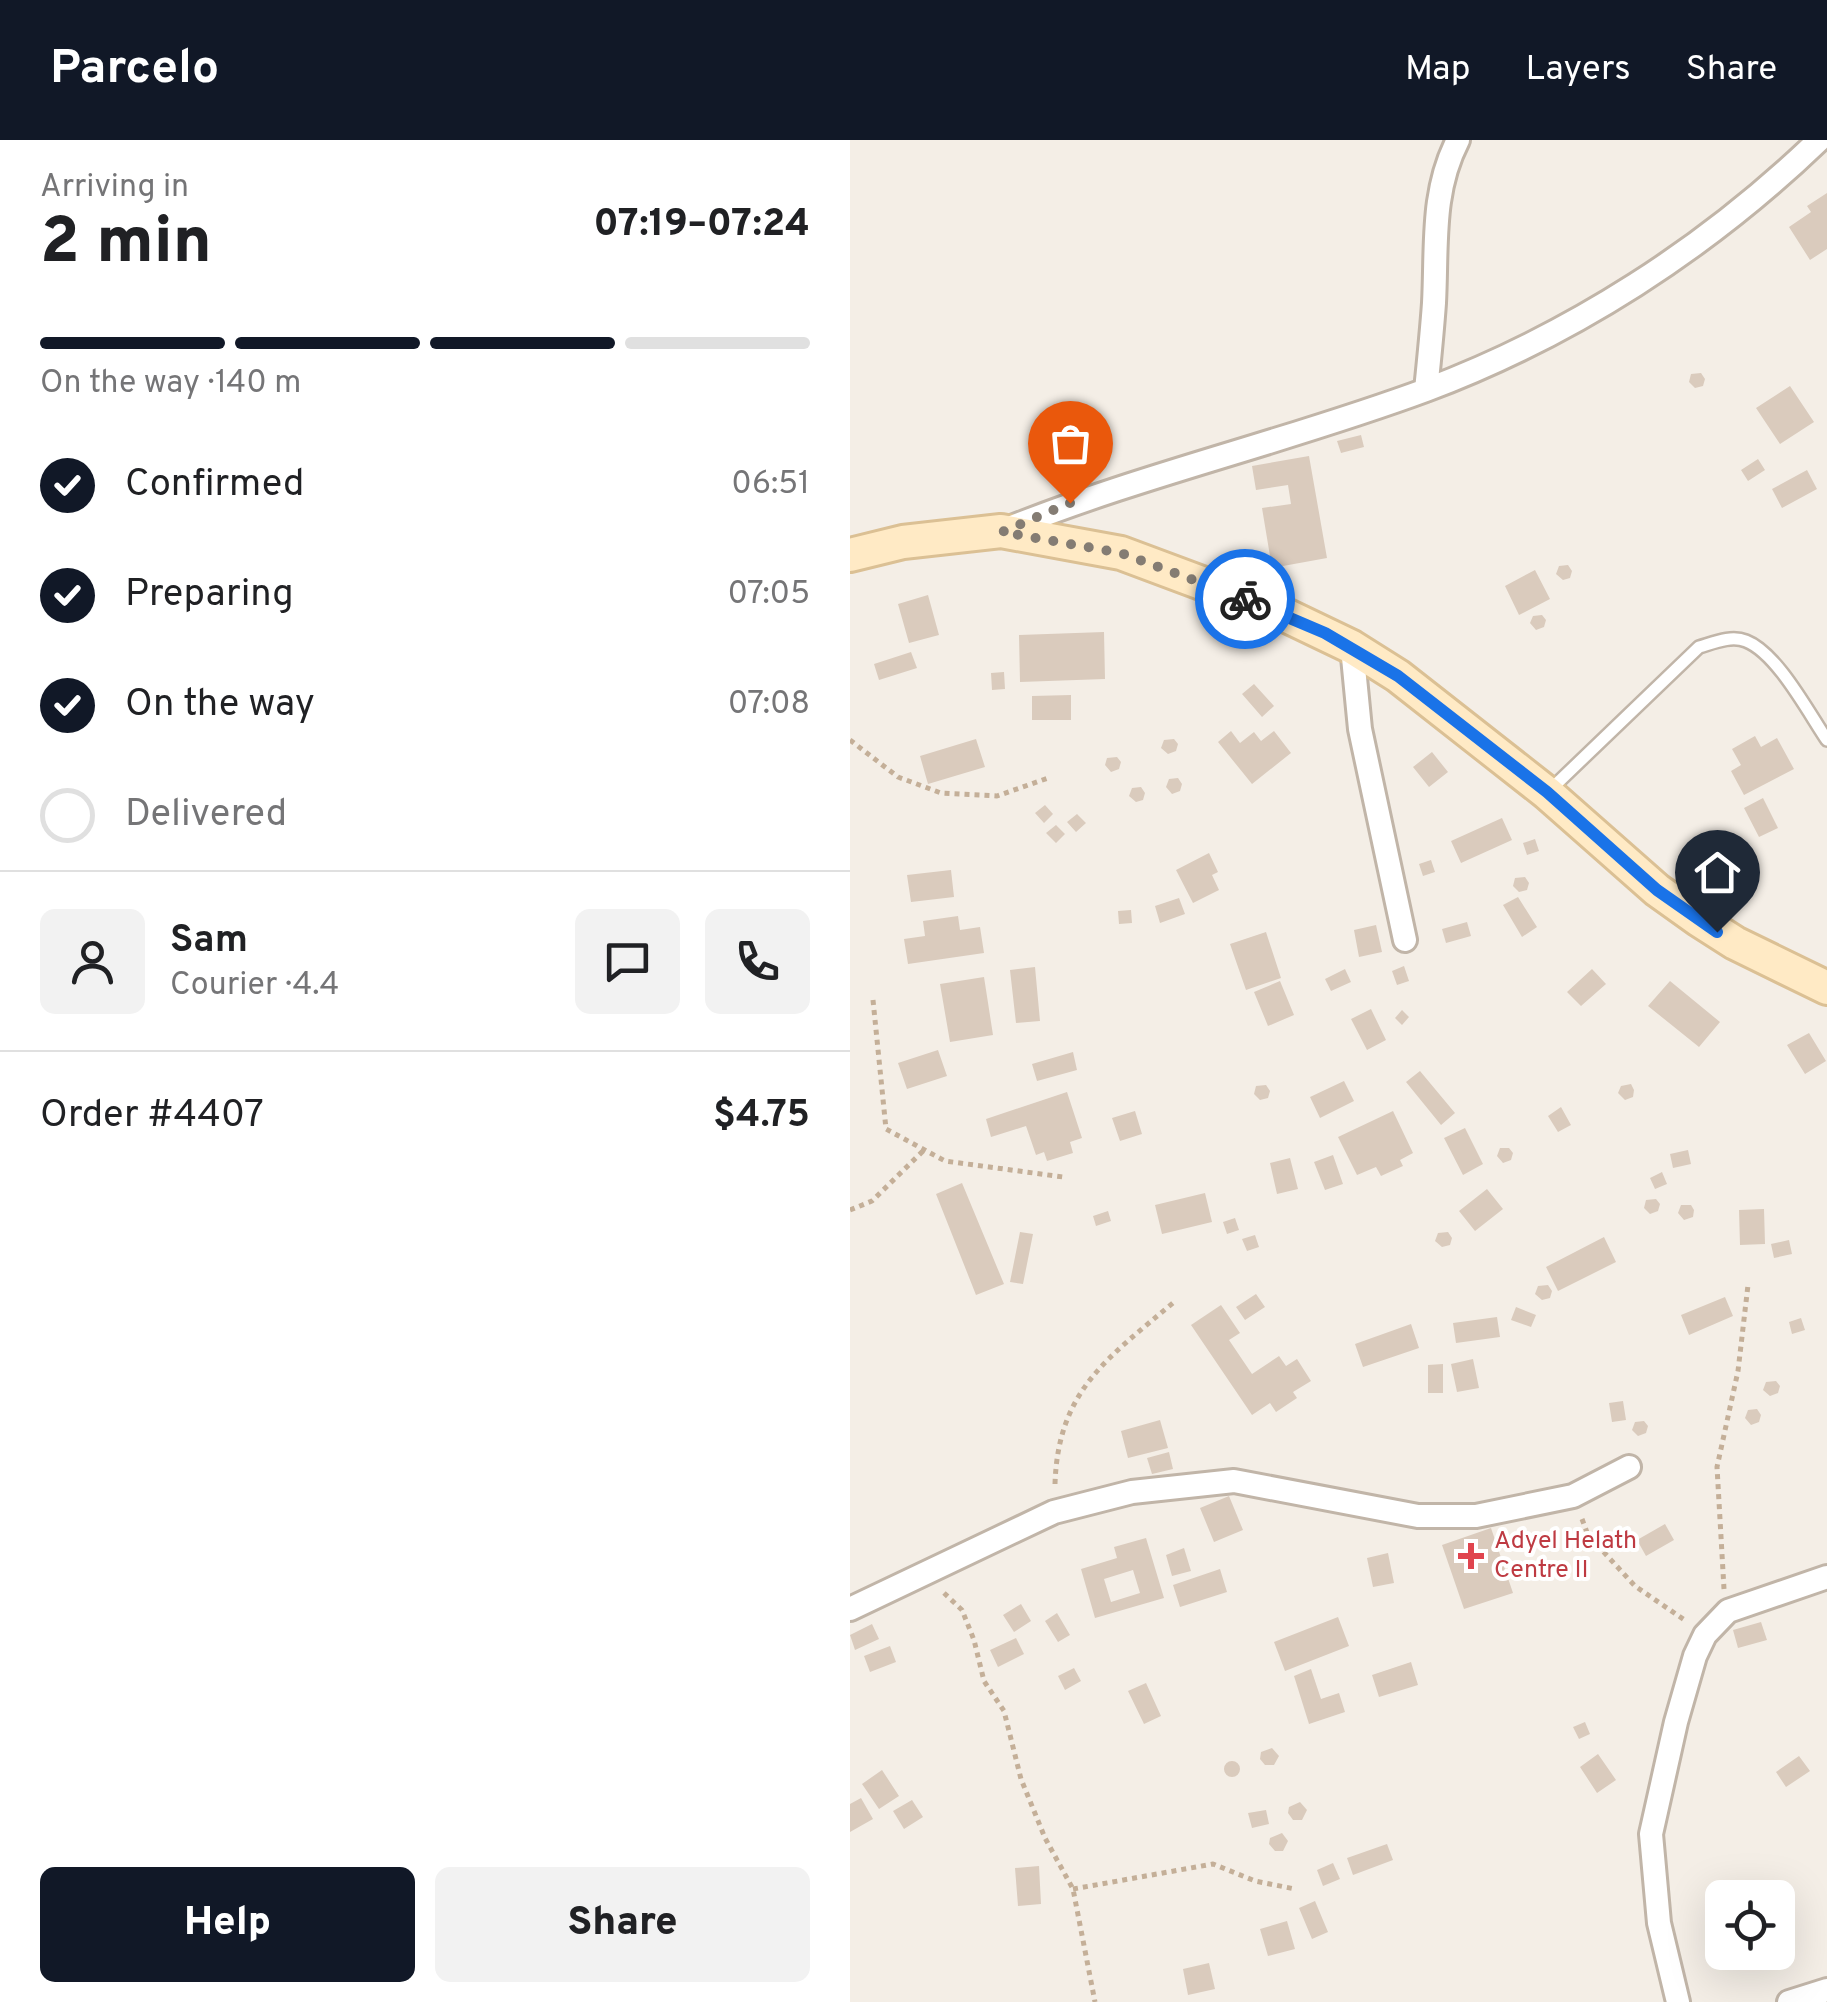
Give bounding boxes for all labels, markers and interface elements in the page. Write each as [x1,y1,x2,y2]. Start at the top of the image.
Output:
text: Parcelo [50,40,219,100]
text: Map [1405,48,1471,92]
text: Layers [1526,48,1631,92]
text: Share [1686,48,1777,92]
text: Arriving in [40,168,189,208]
text: 07:19–07:24 [593,201,810,250]
text: 2 min [40,204,212,286]
text: On the way · 140 m [40,364,301,404]
pin [1028,401,1113,504]
icon: bag [1043,416,1098,471]
icon: check [40,458,95,513]
text: Confirmed [125,461,304,510]
text: 06:51 [731,465,810,505]
courier [1195,549,1295,649]
icon: check [40,568,95,623]
text: Preparing [125,571,294,620]
icon: bike [1218,572,1273,627]
text: 07:05 [727,575,810,615]
icon: check [40,678,95,733]
text: On the way [125,681,315,730]
text: 07:08 [728,685,810,725]
text: Delivered [125,791,287,840]
pin [1675,830,1760,933]
icon: home [1690,845,1745,900]
button: person [40,909,145,1014]
button: chat [575,909,680,1014]
button: phone [705,909,810,1014]
text: Sam [170,917,248,966]
text: Courier · 4.4 [170,966,339,1006]
text: Order #4407 [40,1092,264,1141]
text: $4.75 [713,1092,810,1141]
place label: Adyel Helath Centre II [1494,1526,1637,1587]
marker: Adyel Helath Centre II [1458,1543,1484,1569]
button: Help [40,1867,415,1982]
button: Share [435,1867,810,1982]
map controls [1705,1880,1795,1970]
button: locate [1705,1880,1795,1970]

